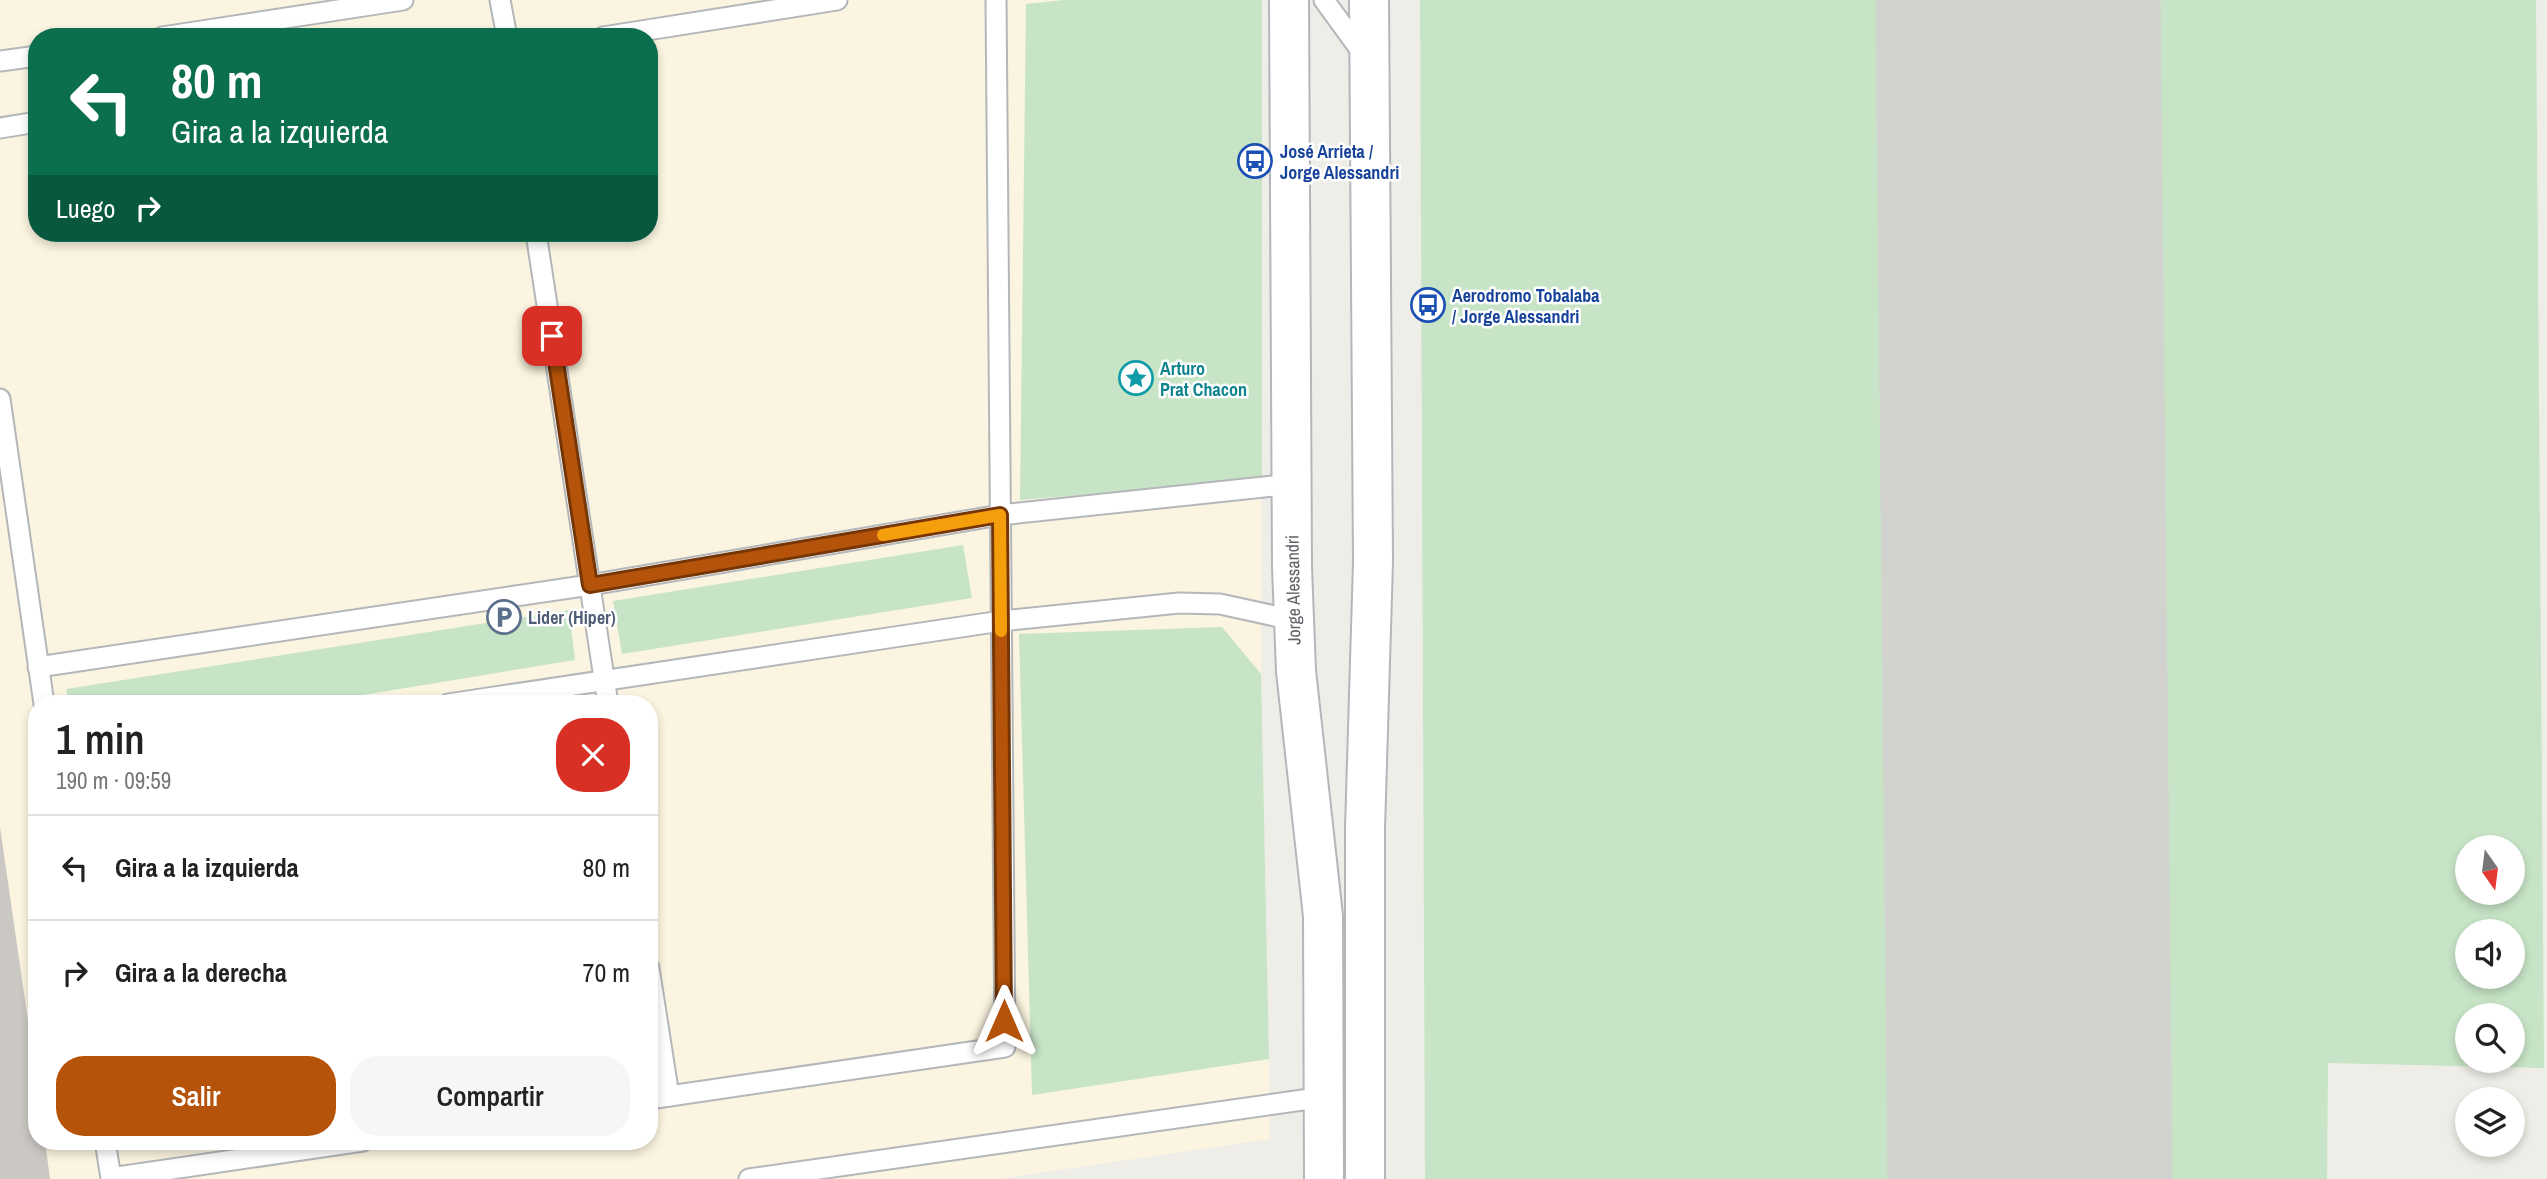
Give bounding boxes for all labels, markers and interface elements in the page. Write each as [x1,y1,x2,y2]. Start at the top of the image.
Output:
text: 80 m [171,47,263,113]
icon: left [56,56,147,147]
text: Gira a la izquierda [171,110,388,153]
place label: José Arrieta / Jorge Alessandri [1280,139,1399,185]
bus stop icon: José Arrieta / Jorge Alessandri [1236,142,1274,180]
icon: right [129,189,167,227]
text: Luego [56,191,115,226]
place label: Aerodromo Tobalaba / Jorge Alessandri [1452,283,1600,329]
bus stop icon: Aerodromo Tobalaba / Jorge Alessandri [1409,286,1447,324]
pin [522,306,582,366]
icon: arrive [533,317,571,355]
place label: Arturo Prat Chacon [1160,356,1247,402]
place icon: Arturo Prat Chacon [1117,359,1155,397]
street label: Jorge Alessandri [1280,535,1306,645]
parking icon: Lider (Hiper) [485,598,523,636]
place label: Lider (Hiper) [528,605,616,630]
text: 1 min [56,711,145,767]
button: close [556,718,630,792]
text: 190 m · 09:59 [56,765,171,796]
north arrow [2455,835,2525,905]
map controls [2455,835,2525,1157]
icon: left [56,849,94,887]
text: Gira a la izquierda [115,850,299,885]
text: 80 m [583,850,630,885]
button: sound [2455,919,2525,989]
icon: right [56,954,94,992]
text: Gira a la derecha [115,955,287,990]
text: 70 m [583,955,630,990]
position arrow [967,984,1041,1058]
button: search [2455,1003,2525,1073]
button: Salir [56,1056,336,1136]
button: Compartir [350,1056,630,1136]
button: layers [2455,1087,2525,1157]

